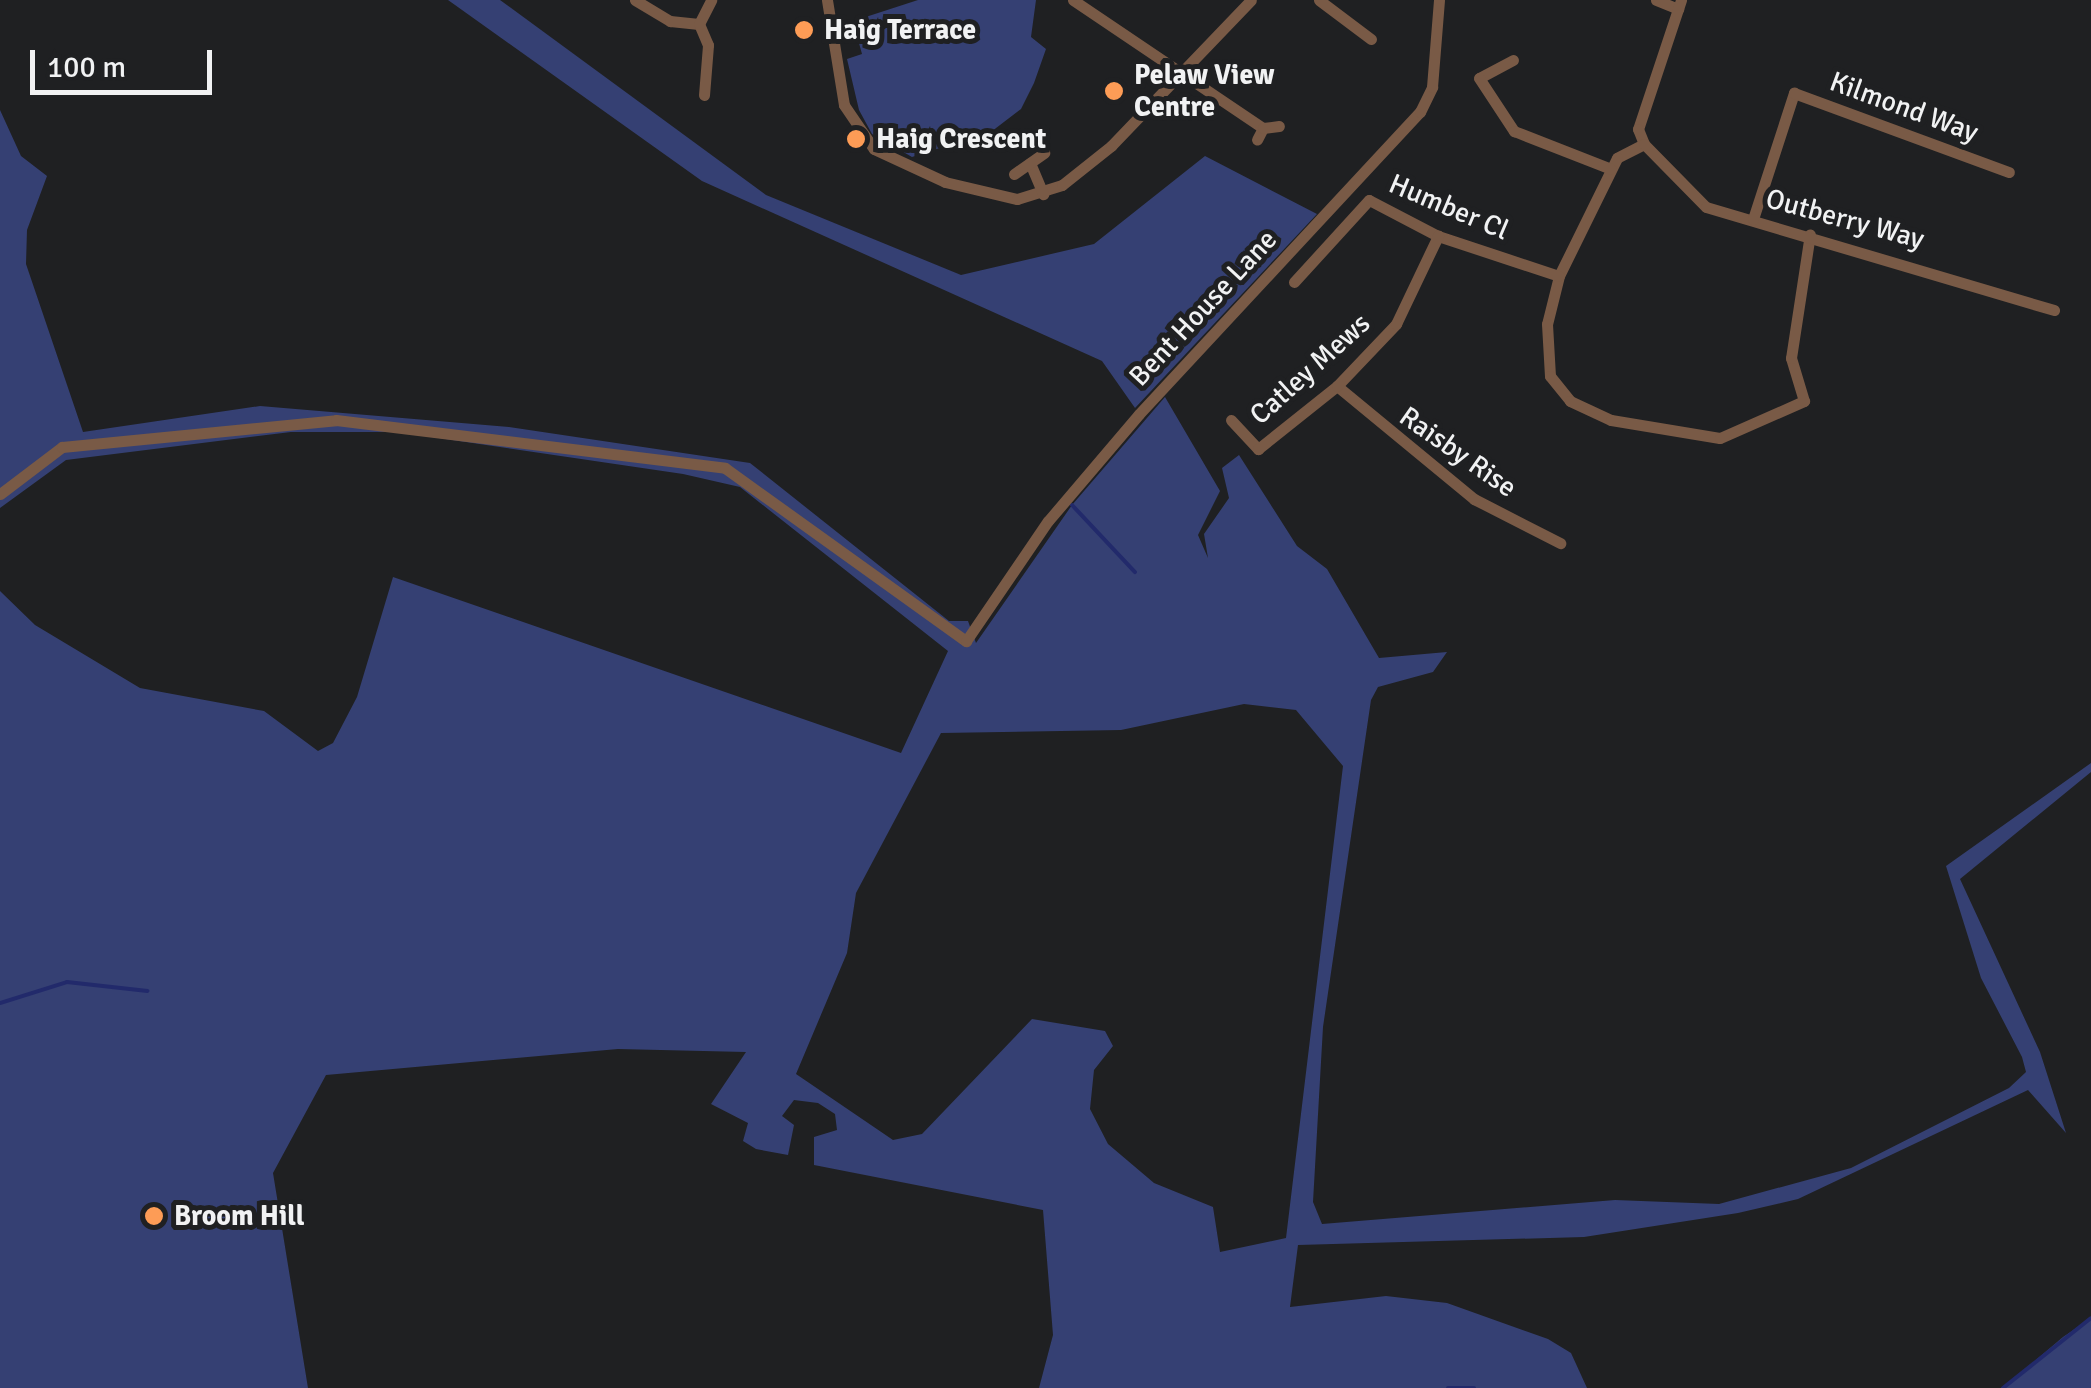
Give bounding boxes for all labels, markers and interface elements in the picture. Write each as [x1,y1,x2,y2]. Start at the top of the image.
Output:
place label: Haig Terrace [824,13,976,47]
marker: Haig Terrace [793,19,815,41]
scale bar [35,30,218,92]
text: 100 m [47,49,126,86]
place label: Pelaw View Centre [1134,58,1274,124]
street label: Kilmond Way [1825,65,1983,149]
marker: Pelaw View Centre [1103,80,1125,102]
place label: Haig Crescent [876,122,1046,156]
marker: Haig Crescent [845,128,867,150]
street label: Humber Cl [1384,167,1514,247]
street label: Outberry Way [1762,182,1928,256]
street label: Bent House Lane [1122,223,1284,393]
street label: Catley Mews [1243,306,1377,432]
street label: Raisby Rise [1393,399,1523,505]
place label: Broom Hill [174,1199,305,1233]
marker: Broom Hill [143,1205,165,1227]

